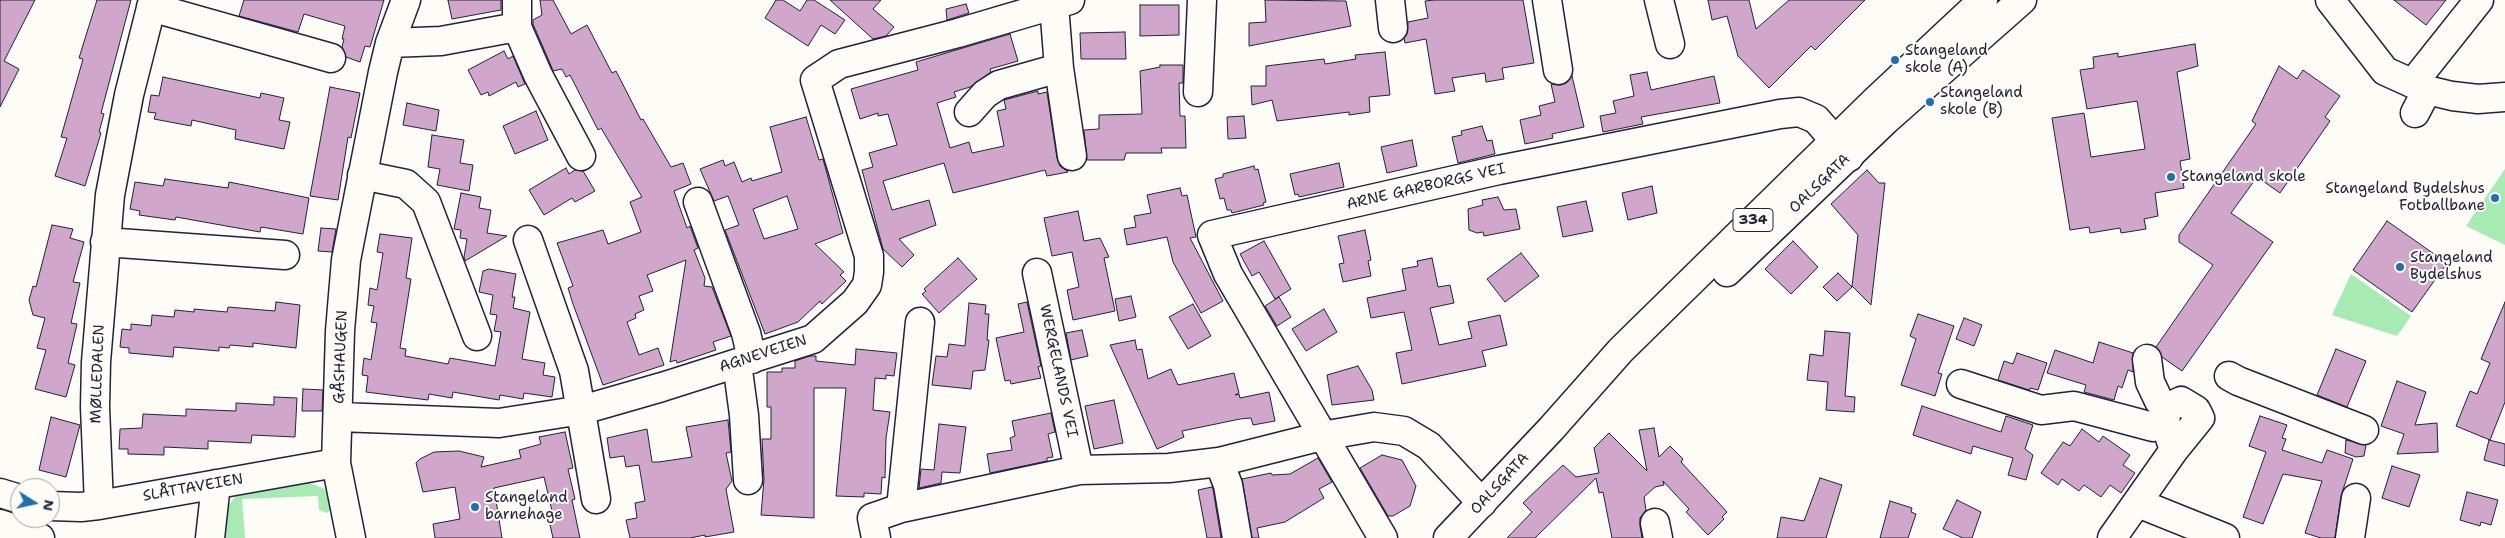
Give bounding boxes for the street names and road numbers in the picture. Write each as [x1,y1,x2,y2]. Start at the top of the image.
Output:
street label: OALSGATA [1786,151,1854,217]
street label: ARNE GARBORGS VEI [1345,160,1507,214]
road number: 334 [1733,208,1773,232]
street label: WERGELANDS VEI [1035,303,1081,439]
street label: GÅSHAUGEN [330,310,352,404]
street label: MØLLEDALEN [87,324,109,424]
street label: AGNEVEIEN [717,331,809,377]
street label: OALSGATA [1467,450,1533,518]
street label: SLÅTTAVEIEN [141,470,245,506]

